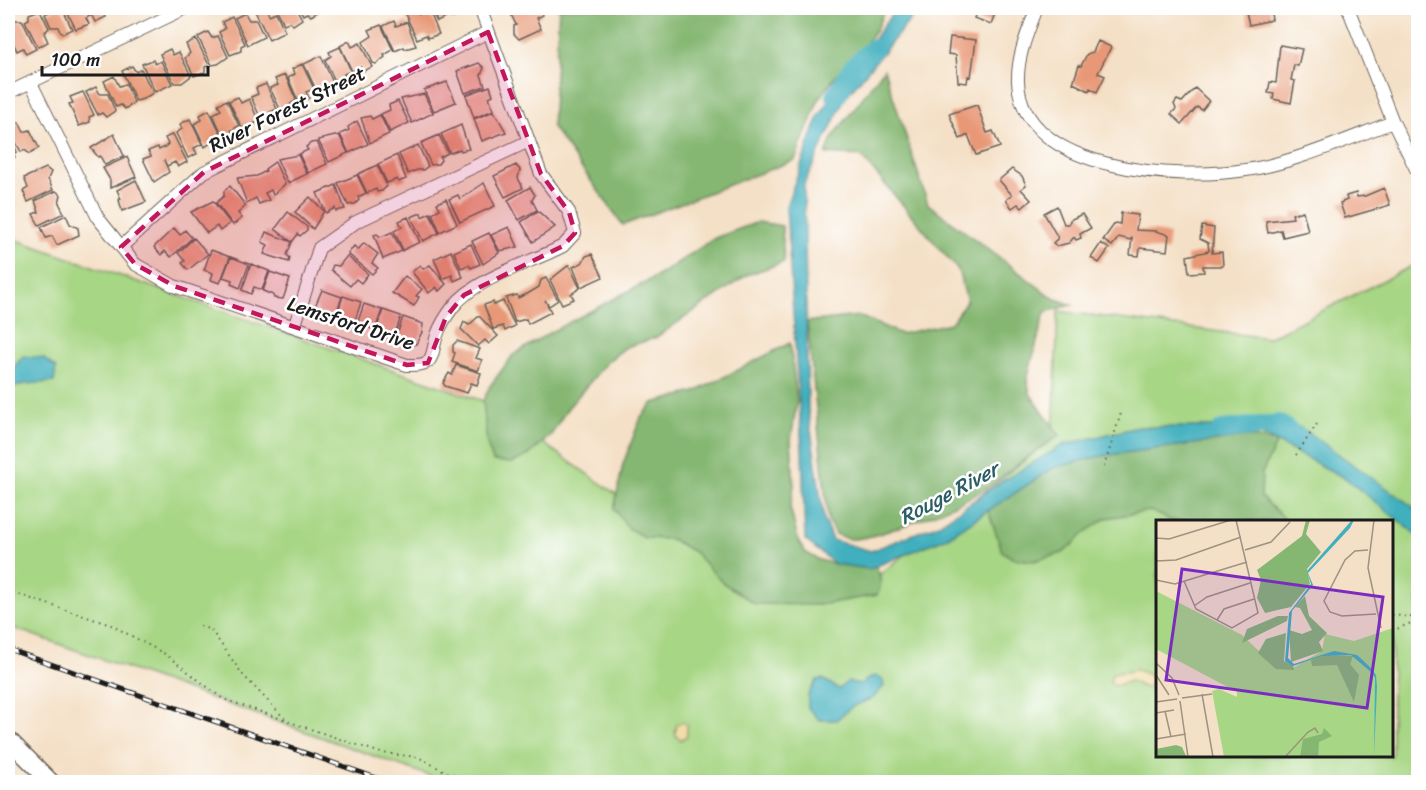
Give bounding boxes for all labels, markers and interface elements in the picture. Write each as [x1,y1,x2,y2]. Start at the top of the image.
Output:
scale bar [42,39,208,77]
text: 100 m [51,44,100,76]
street label: River Forest Street [203,56,372,163]
street label: Lemsford Drive [283,286,419,361]
water label: Rouge River [892,449,1009,535]
inset map [1156,520,1393,757]

